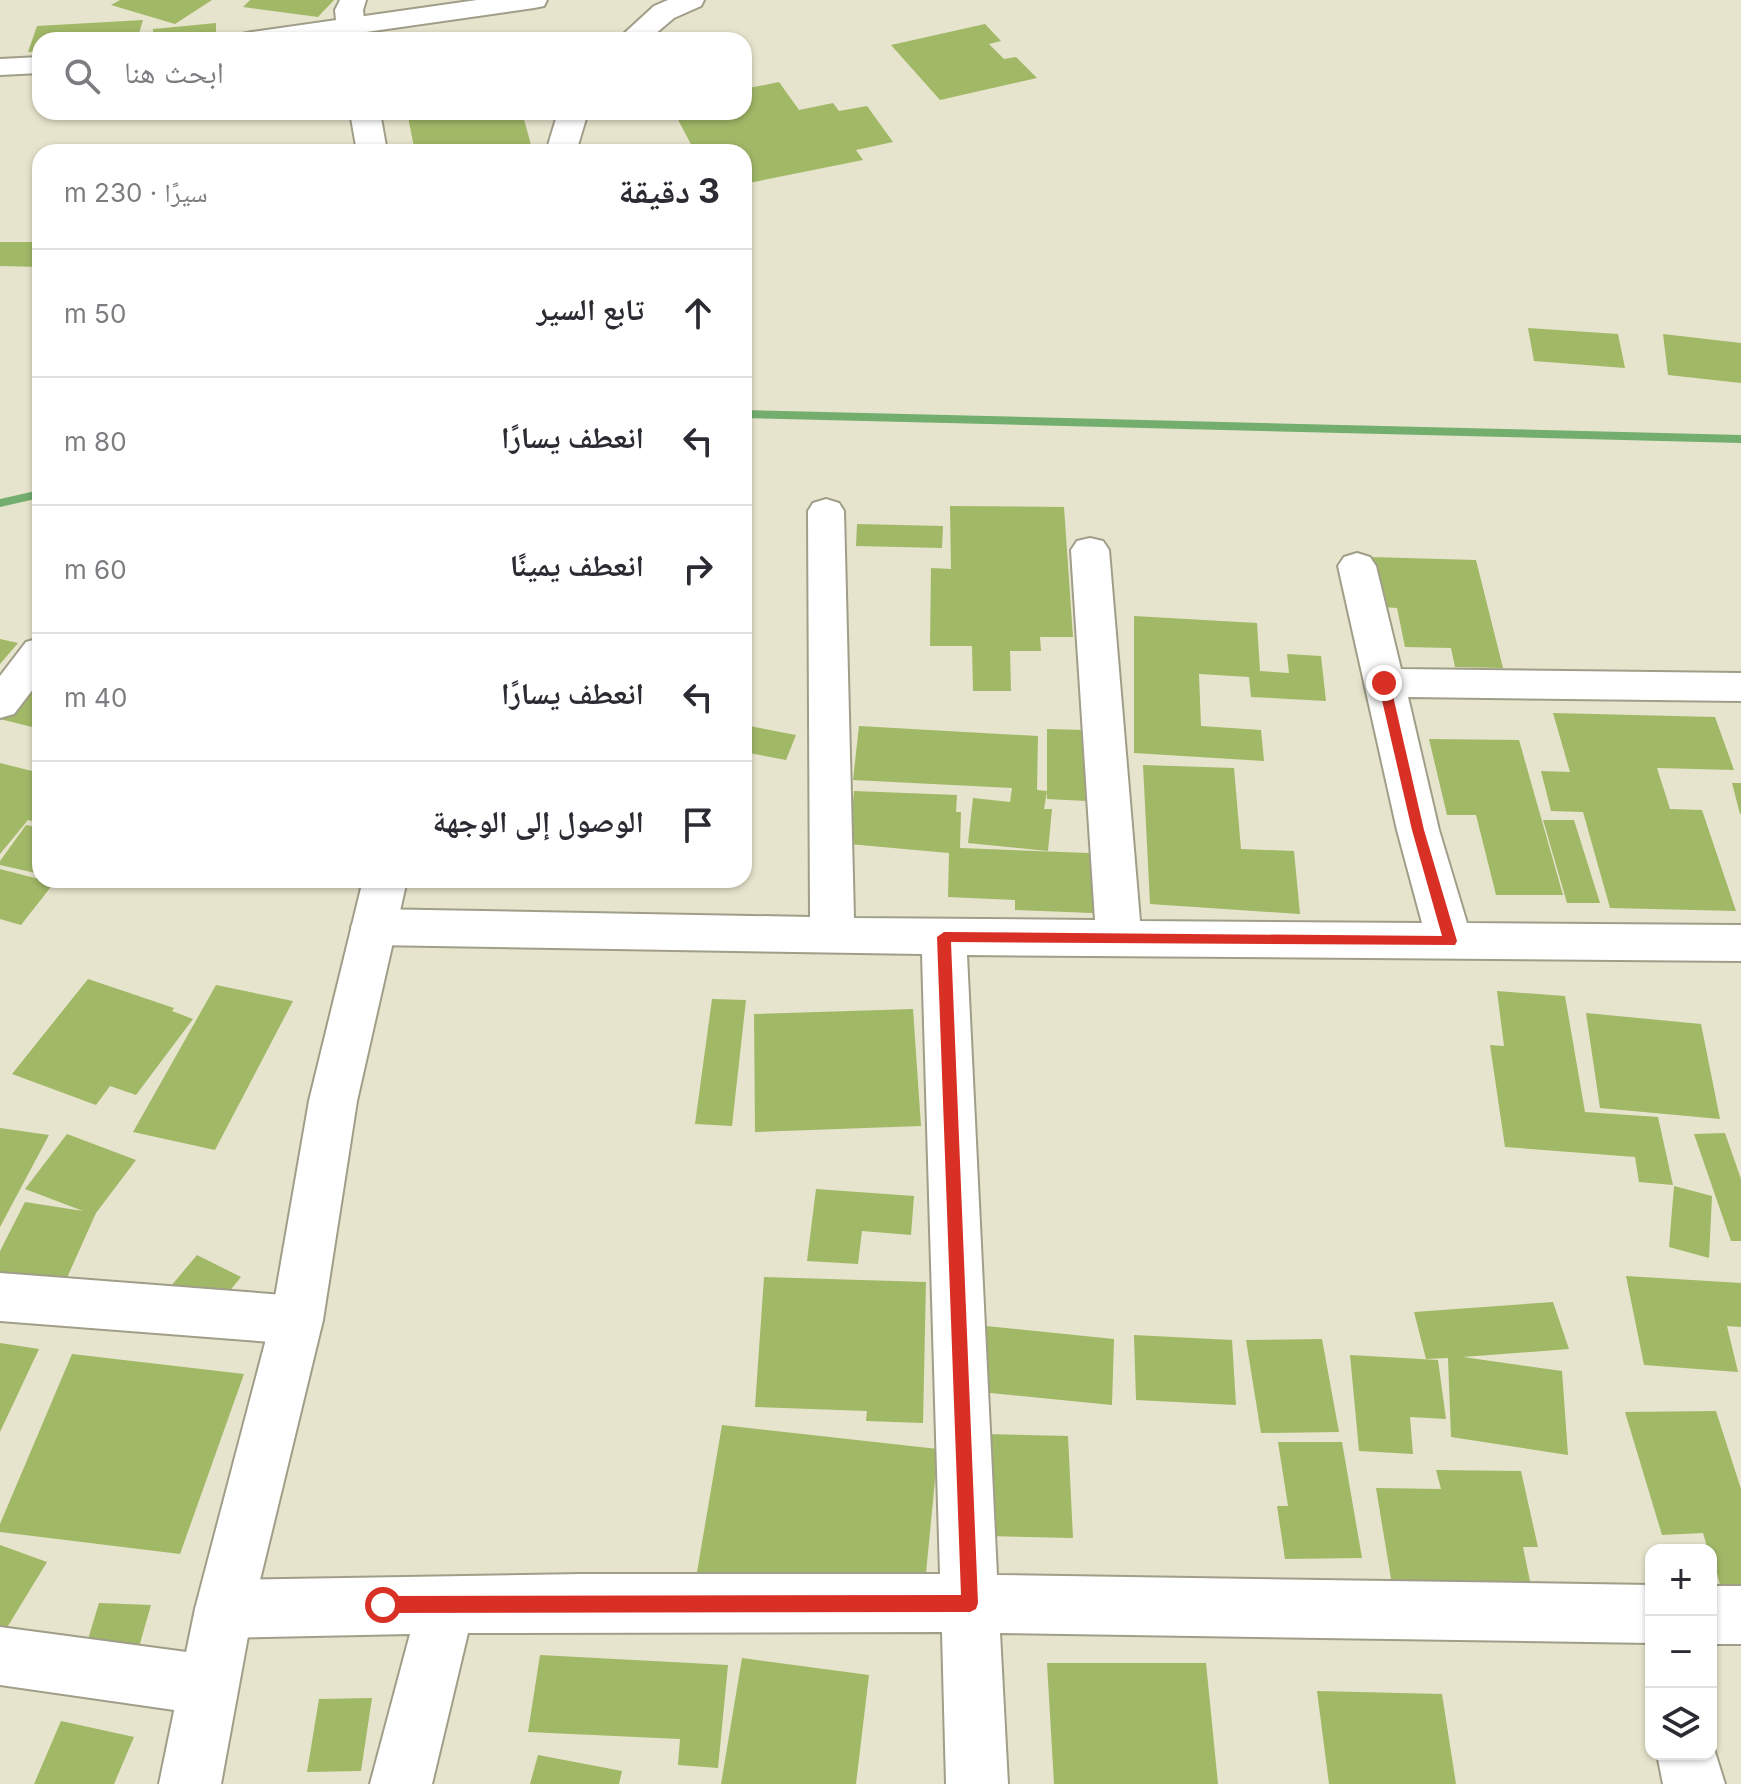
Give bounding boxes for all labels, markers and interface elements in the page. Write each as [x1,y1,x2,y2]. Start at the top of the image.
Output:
search box [32,32,752,120]
icon: search [60,54,104,98]
text: ابحث هنا [124,54,224,90]
text: 3 دقيقة [619,170,720,211]
text: سيرًا · 230 m [64,177,208,208]
text: تابع السير [537,291,644,327]
icon: ahead [676,291,720,335]
text: 50 m [64,298,126,329]
text: انعطف يسارًا [501,419,644,455]
icon: left [676,419,720,463]
text: 80 m [64,426,127,457]
text: انعطف يمينًا [510,547,644,583]
icon: right [676,547,720,591]
text: 60 m [64,554,127,585]
route end [1366,665,1402,701]
text: انعطف يسارًا [501,675,644,711]
icon: left [676,675,720,719]
text: 40 m [64,682,127,713]
text: الوصول إلى الوجهة [433,803,644,839]
icon: arrive [676,803,720,847]
map controls [1645,1544,1717,1760]
button: + [1645,1544,1717,1616]
route start [365,1587,401,1623]
button: − [1645,1616,1717,1688]
button: layers [1645,1688,1717,1760]

